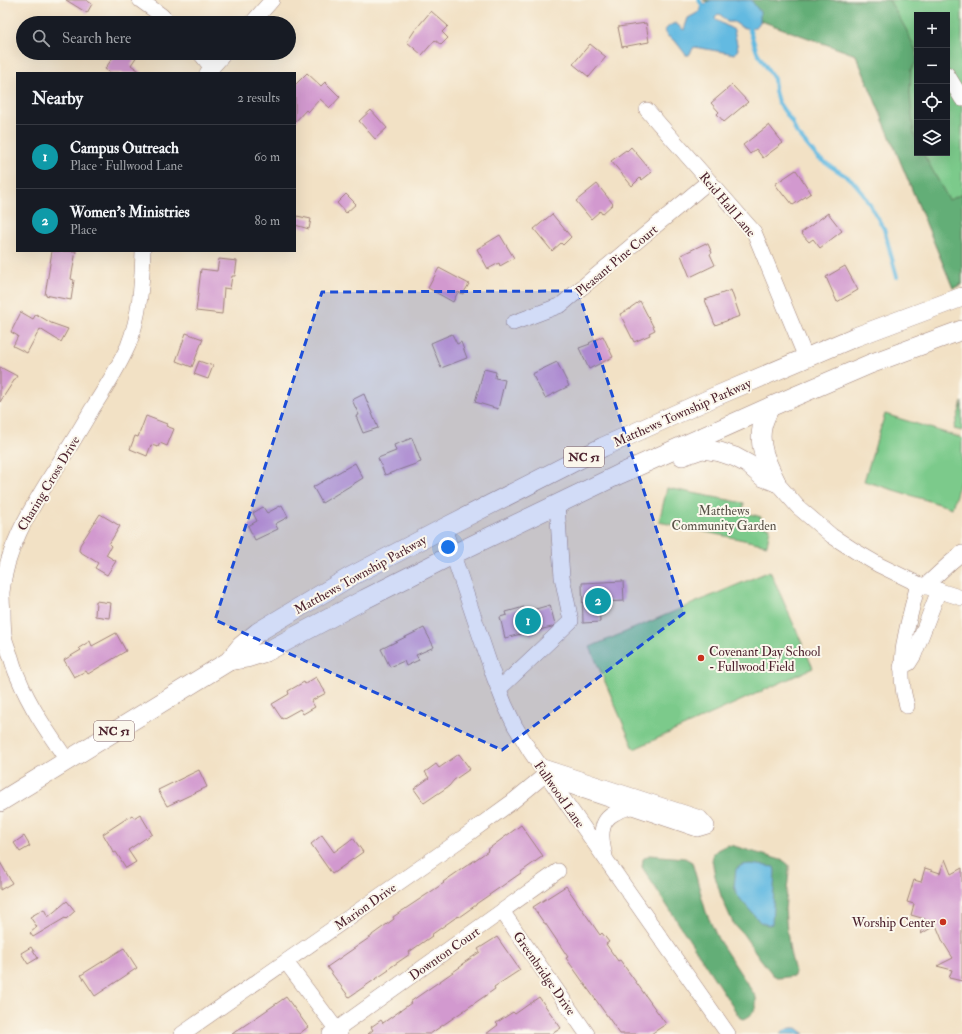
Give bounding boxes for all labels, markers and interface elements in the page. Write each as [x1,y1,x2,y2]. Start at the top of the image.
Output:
map controls [914,12,950,156]
button: + [914,12,950,48]
search box [16,16,296,60]
icon: search [30,27,52,49]
text: Search here [62,29,131,48]
button: − [914,48,950,84]
button: locate [914,84,950,120]
text: Nearby [32,88,83,109]
text: 2 results [237,90,280,106]
button: layers [914,120,950,156]
text: Campus Outreach [70,139,179,158]
text: 1 [43,149,47,165]
text: 60 m [254,149,280,165]
text: Place · Fullwood Lane [70,158,183,174]
street label: Reid Hall Lane [696,169,759,241]
text: Women's Ministries [70,203,190,222]
text: 2 [42,213,48,229]
text: 80 m [254,213,280,229]
text: Place [70,222,97,238]
street label: Pleasant Pine Court [572,222,661,300]
street label: Matthews Township Parkway [611,375,754,451]
street label: Charing Cross Drive [14,433,84,534]
road number: NC 51 [564,447,604,467]
park label: Matthews Community Garden [672,503,777,535]
street label: Matthews Township Parkway [291,532,430,619]
your location [438,537,458,557]
pin: 2 [585,586,611,616]
pin: 1 [515,606,541,636]
place label: Covenant Day School - Fullwood Field [709,644,821,675]
marker: Covenant Day School - Fullwood Field [696,653,706,663]
road number: NC 51 [94,721,134,741]
street label: Fullwood Lane [530,758,588,831]
street label: Marion Drive [332,879,400,934]
place label: Worship Center [851,915,935,932]
marker: Worship Center [938,917,948,927]
street label: Downton Court [406,924,483,984]
street label: Greenbridge Drive [509,929,579,1019]

